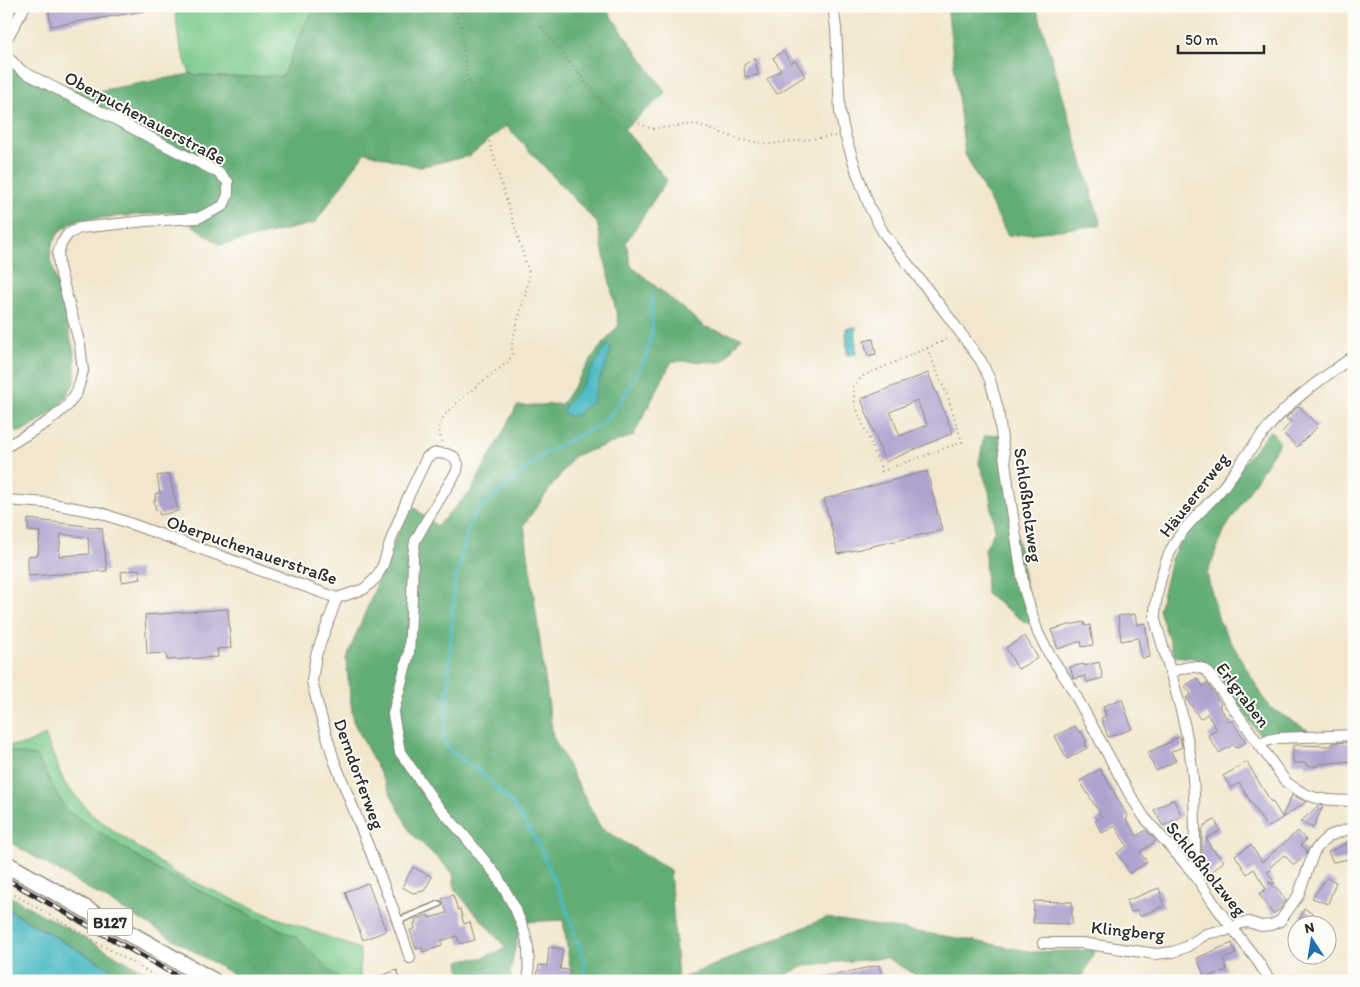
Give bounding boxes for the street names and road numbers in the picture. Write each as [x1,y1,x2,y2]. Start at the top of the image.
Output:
street label: Oberpuchenauerstraße [61,66,229,170]
street label: Schloßholzweg [1009,446,1047,565]
street label: Häusererweg [1154,448,1234,542]
street label: Oberpuchenauerstraße [164,510,340,590]
street label: Erlgraben [1211,658,1275,732]
street label: Derndorferweg [329,716,389,833]
street label: Schloßholzweg [1161,817,1251,921]
road number: B127 [88,909,132,936]
street label: Klingberg [1090,916,1167,946]

